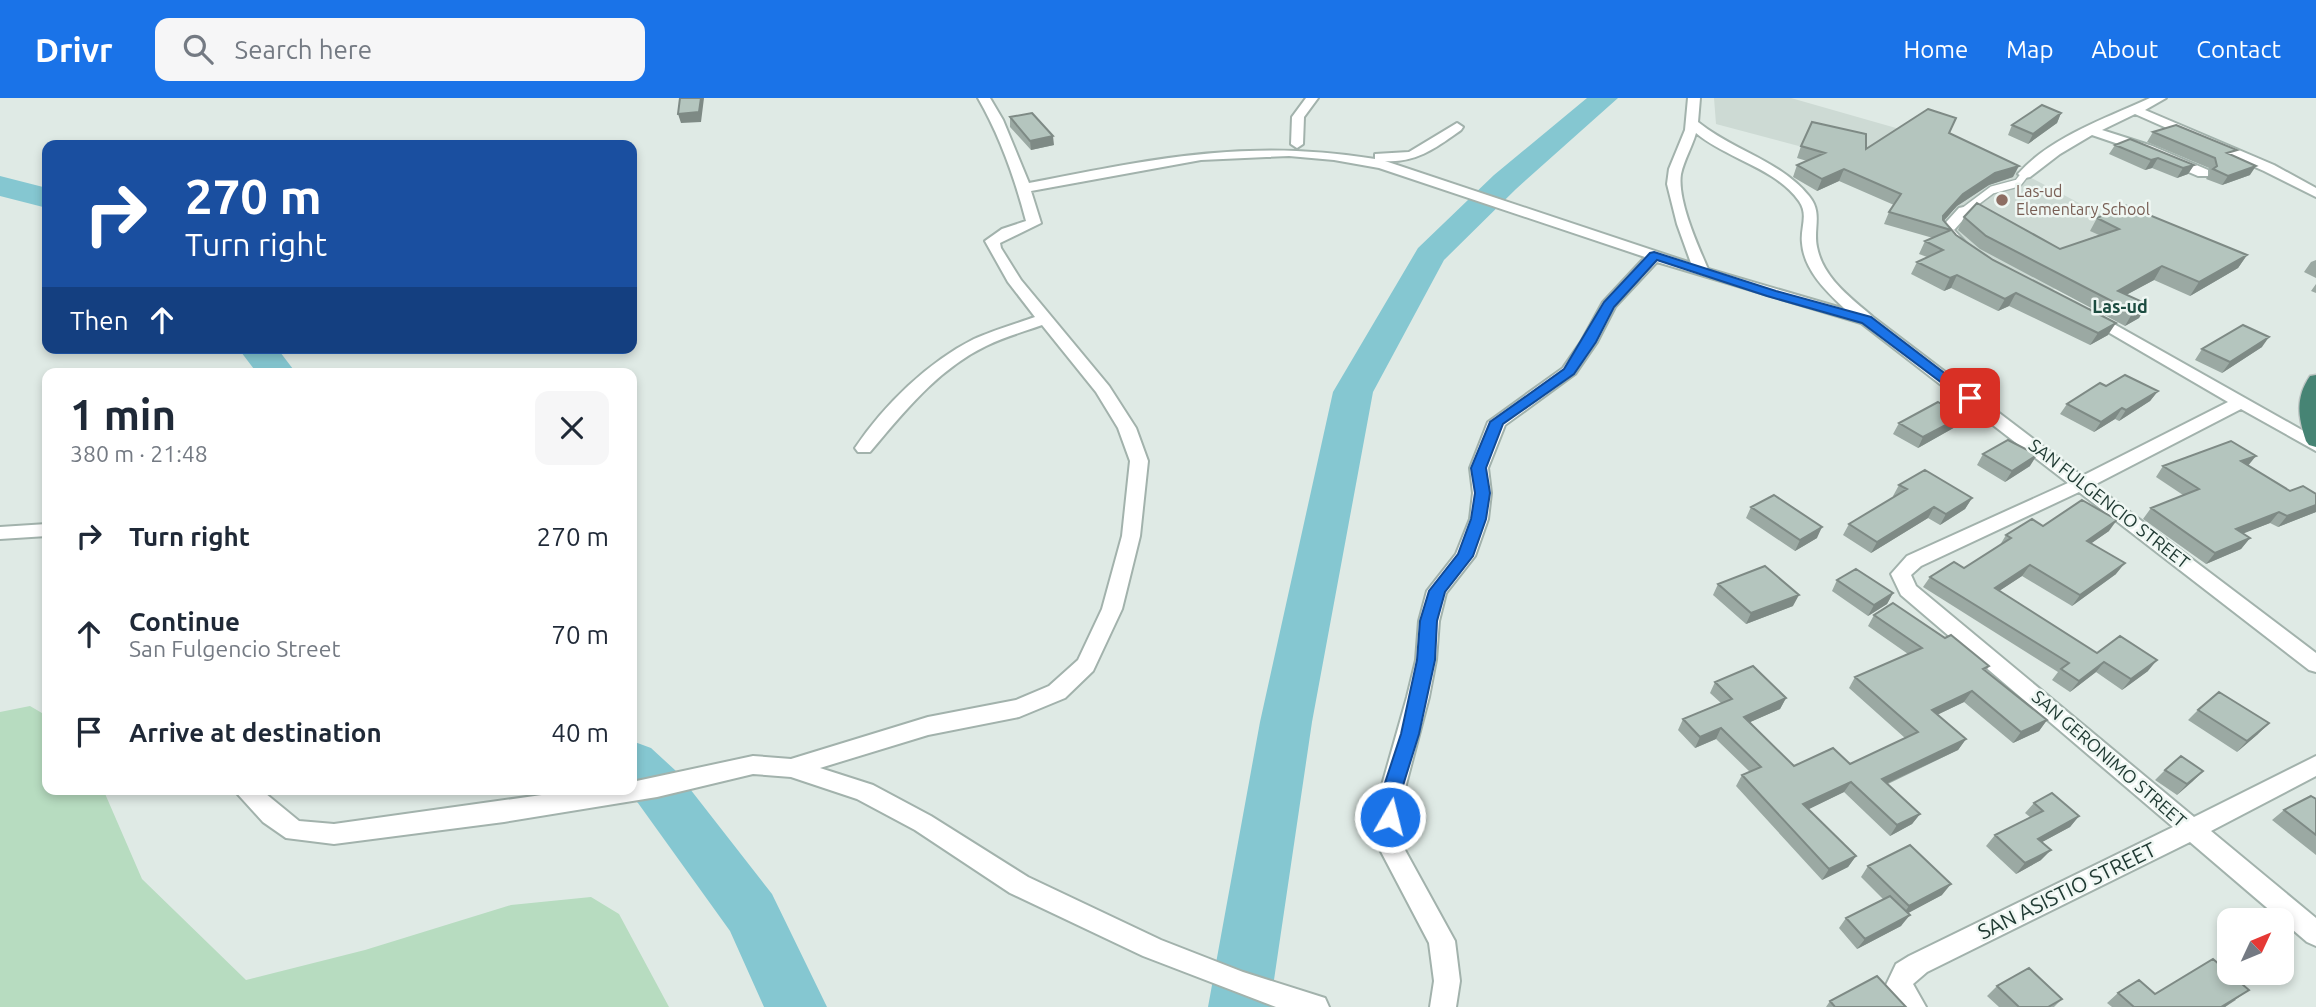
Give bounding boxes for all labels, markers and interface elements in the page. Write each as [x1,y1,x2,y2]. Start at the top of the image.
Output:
search box [155,18,645,81]
icon: search [179,30,217,68]
text: Drivr [35,31,113,68]
text: Search here [235,35,372,64]
text: Home [1903,36,1968,63]
text: Map [2006,36,2053,63]
text: About [2091,36,2158,63]
text: Contact [2196,36,2281,63]
icon: right [70,168,161,259]
text: 270 m [185,168,322,223]
place label: Las-ud Elementary School [2016,182,2150,218]
marker: Las-ud Elementary School [1994,192,2010,208]
text: Turn right [185,226,327,262]
district label: Las-ud [2092,296,2148,316]
icon: ahead [143,301,181,339]
text: Then [70,306,129,335]
pin [1940,368,2000,428]
icon: arrive [1951,379,1989,417]
text: 1 min [70,391,176,438]
button: close [535,391,609,465]
street label: SAN FULGENCIO STREET [2025,434,2194,572]
text: 380 m · 21:48 [70,441,208,466]
icon: right [70,517,108,555]
text: Turn right [129,522,250,551]
text: 270 m [537,522,609,551]
text: Continue [129,607,240,636]
icon: ahead [70,615,108,653]
text: 70 m [551,620,609,649]
text: San Fulgencio Street [129,636,341,661]
street label: SAN GERONIMO STREET [2029,686,2191,831]
icon: arrive [70,713,108,751]
text: Arrive at destination [129,718,382,747]
text: 40 m [551,718,609,747]
position arrow [1353,780,1427,854]
street label: SAN ASISTIO STREET [1974,836,2160,944]
north arrow [2217,908,2294,985]
map controls [2217,908,2294,985]

